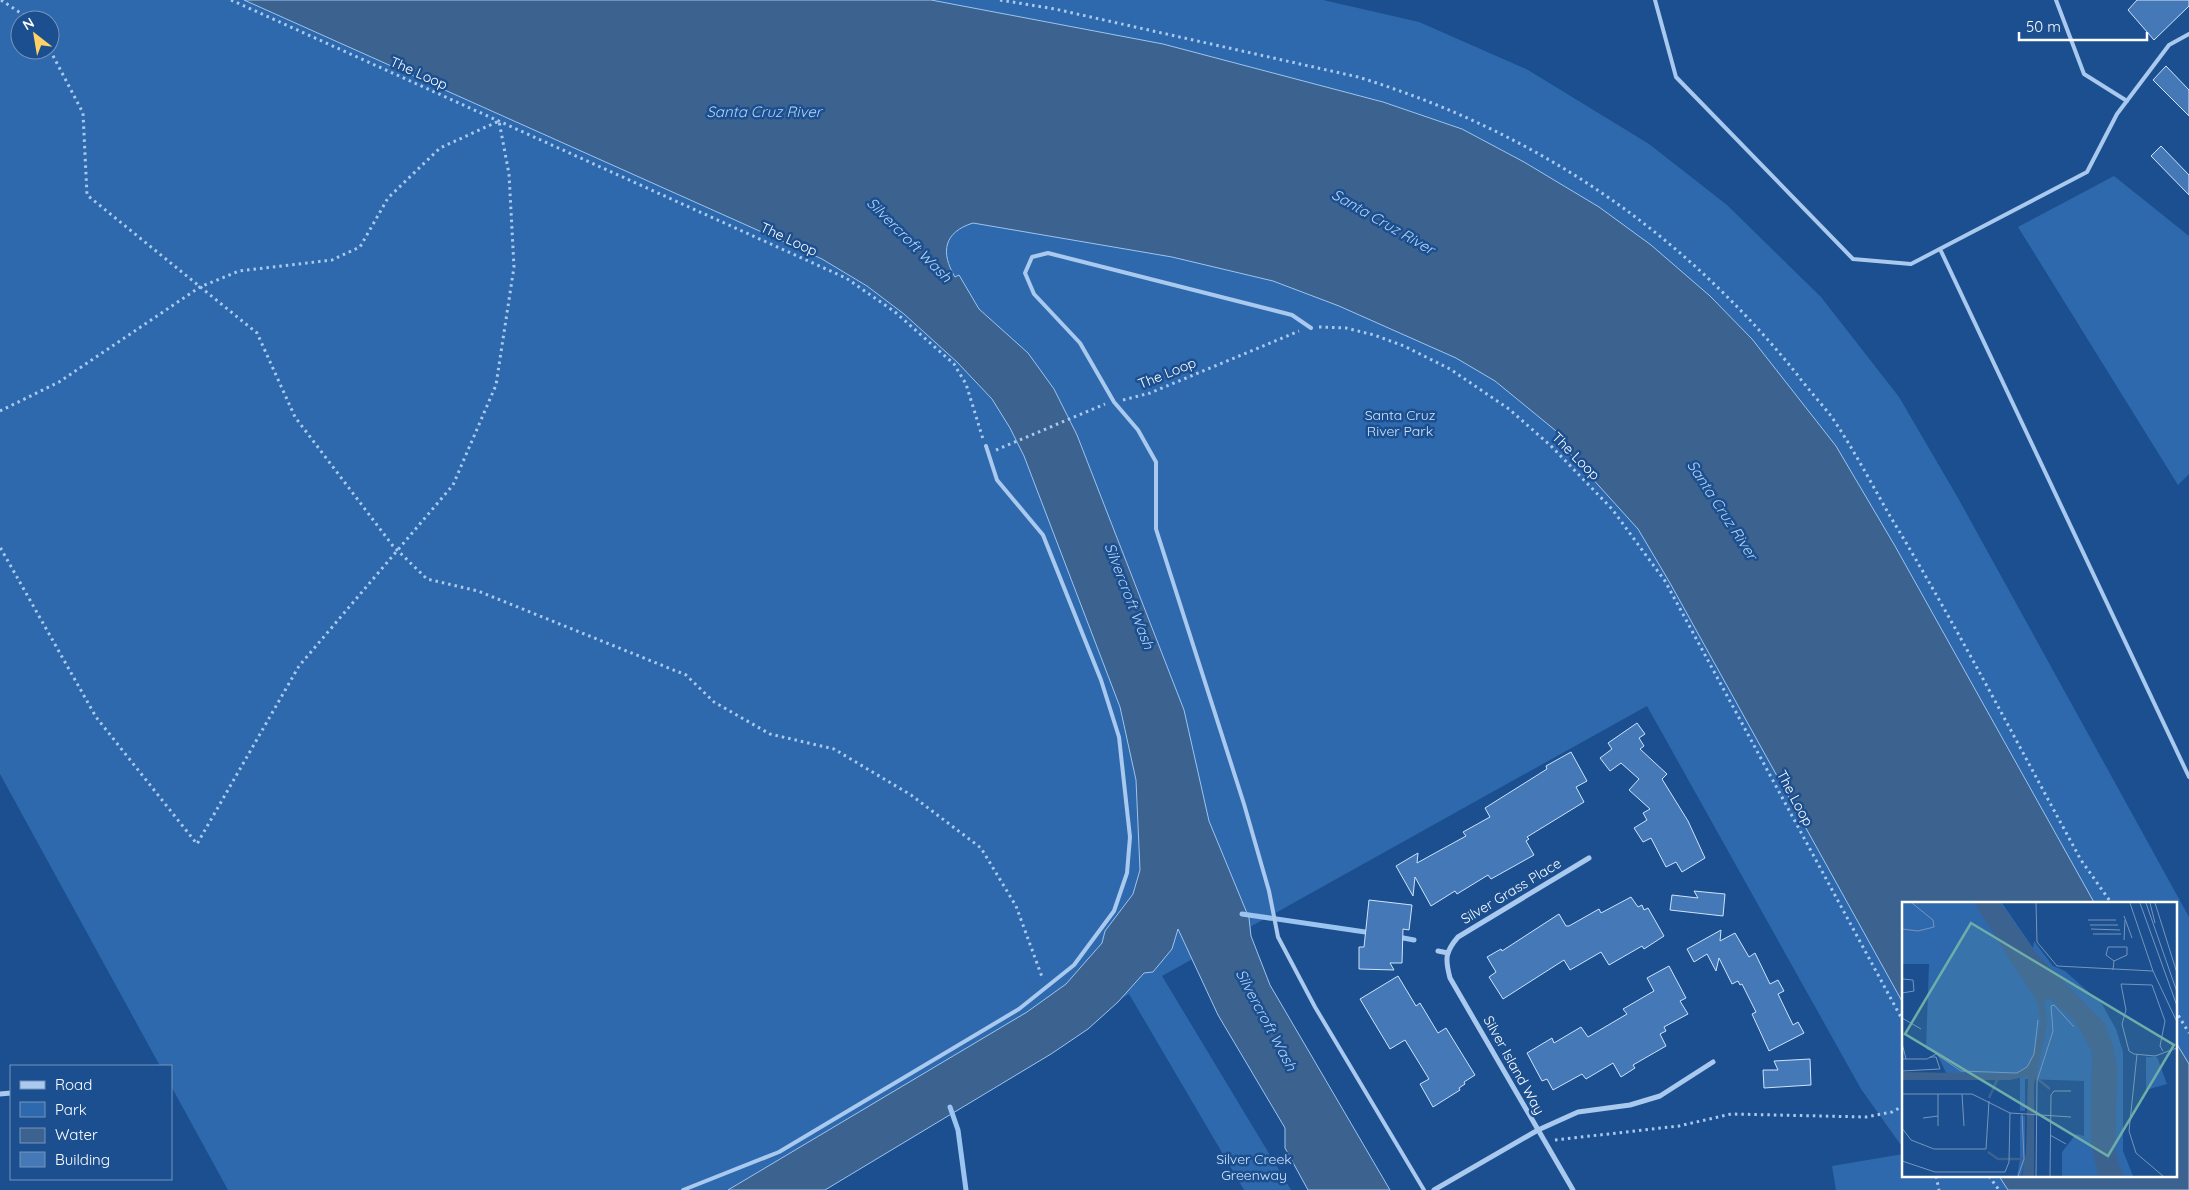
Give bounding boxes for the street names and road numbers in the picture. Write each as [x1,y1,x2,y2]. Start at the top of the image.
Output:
street label: The Loop [387,52,451,94]
street label: The Loop [758,218,820,260]
street label: The Loop [1135,353,1199,393]
street label: The Loop [1548,428,1604,484]
street label: The Loop [1773,767,1817,829]
street label: Silver Grass Place [1458,854,1564,928]
street label: Silver Island Way [1479,1012,1549,1118]

